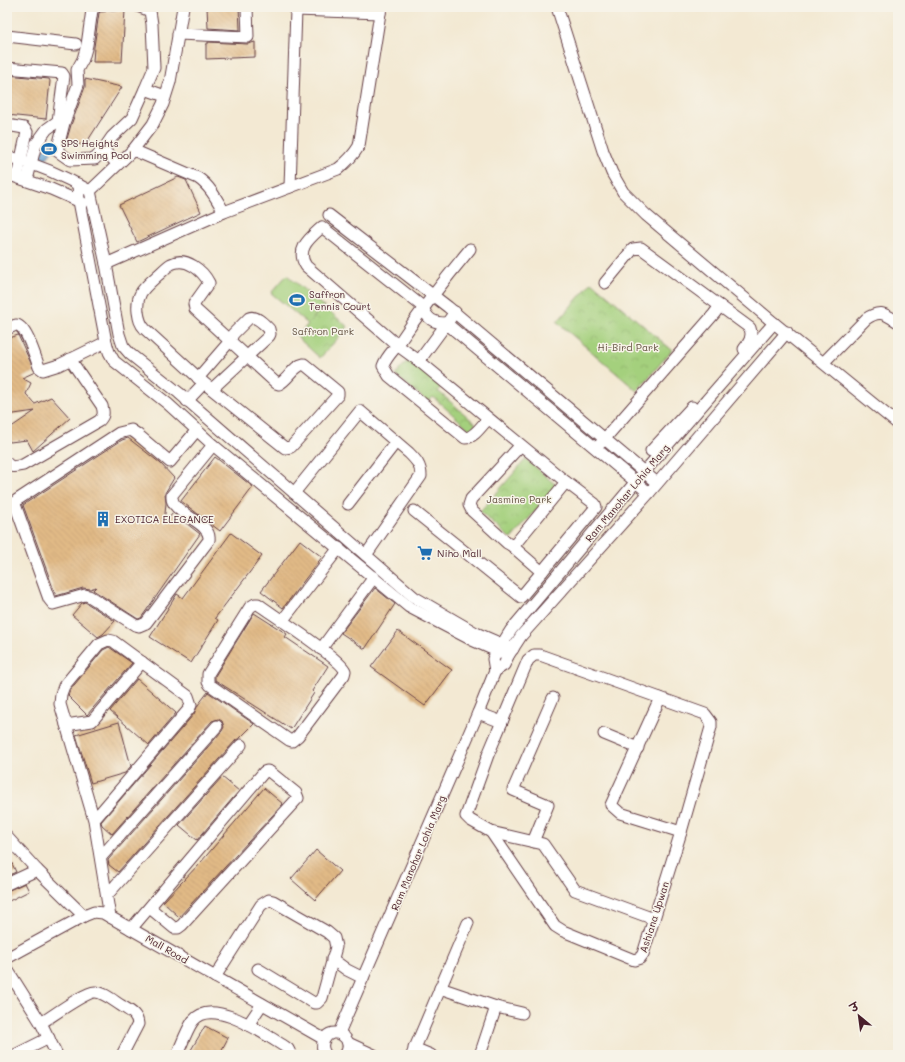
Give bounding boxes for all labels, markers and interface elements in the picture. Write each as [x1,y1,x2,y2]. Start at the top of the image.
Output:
place label: SPS Heights Swimming Pool [61,136,131,162]
sports icon: SPS Heights Swimming Pool [40,140,58,158]
place label: Saffron Tennis Court [309,287,371,313]
sports icon: Saffron Tennis Court [288,291,306,309]
park label: Saffron Park [292,324,354,338]
park label: Hi-Bird Park [598,340,658,354]
street label: Ram Manohar Lohia Marg [582,441,672,545]
park label: Jasmine Park [486,492,552,506]
building icon: EXOTICA ELEGANCE [94,510,112,528]
place label: EXOTICA ELEGANCE [115,512,214,526]
supermarket icon: Niho Mall [416,544,434,562]
place label: Niho Mall [437,546,481,560]
street label: Ram Manohar Lohia Marg [387,793,449,913]
street label: Ashiana Upwan [636,880,672,954]
street label: Mall Road [143,931,191,967]
north arrow [839,996,879,1036]
text: उ [846,998,862,1016]

